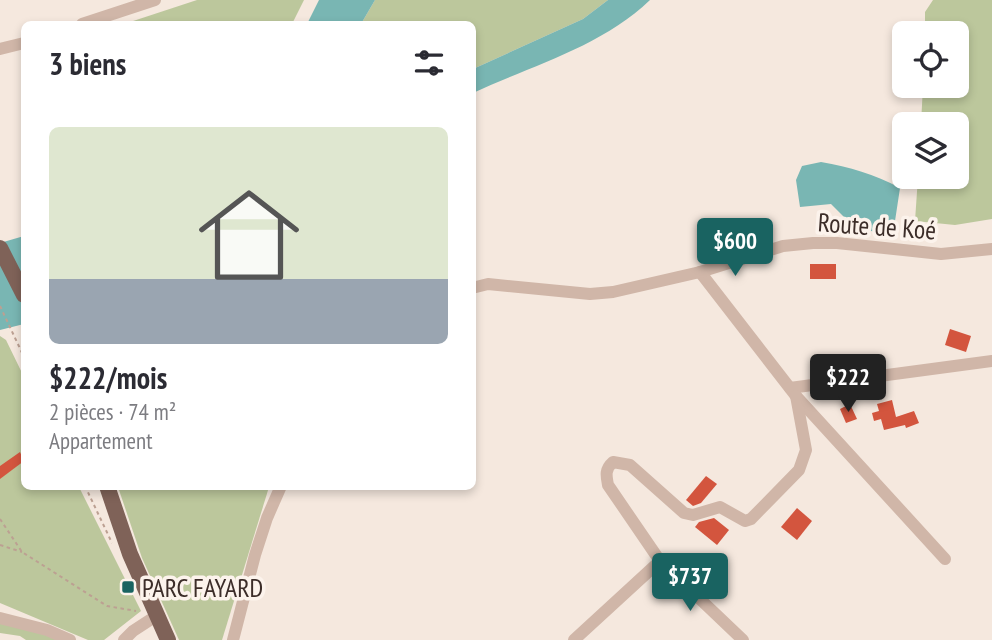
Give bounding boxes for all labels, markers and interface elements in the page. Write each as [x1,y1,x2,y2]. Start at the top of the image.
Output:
map controls [892,21,969,189]
button: locate [892,21,969,98]
text: 3 biens [49,44,126,83]
icon: filters [410,44,448,82]
button: layers [892,112,969,189]
icon: home [186,172,312,298]
street label: Route de Koé [817,205,937,247]
pin: $600 [694,218,776,278]
text: $600 [713,226,757,255]
pin: $222 [807,354,889,414]
text: $222/mois [49,358,167,397]
text: $222 [826,362,870,391]
text: 2 pièces · 74 m² [49,397,176,426]
text: Appartement [49,426,152,455]
pin: $737 [649,554,731,613]
text: $737 [668,561,712,590]
place label: PARC FAYARD [142,571,263,604]
marker: PARC FAYARD [120,579,136,595]

